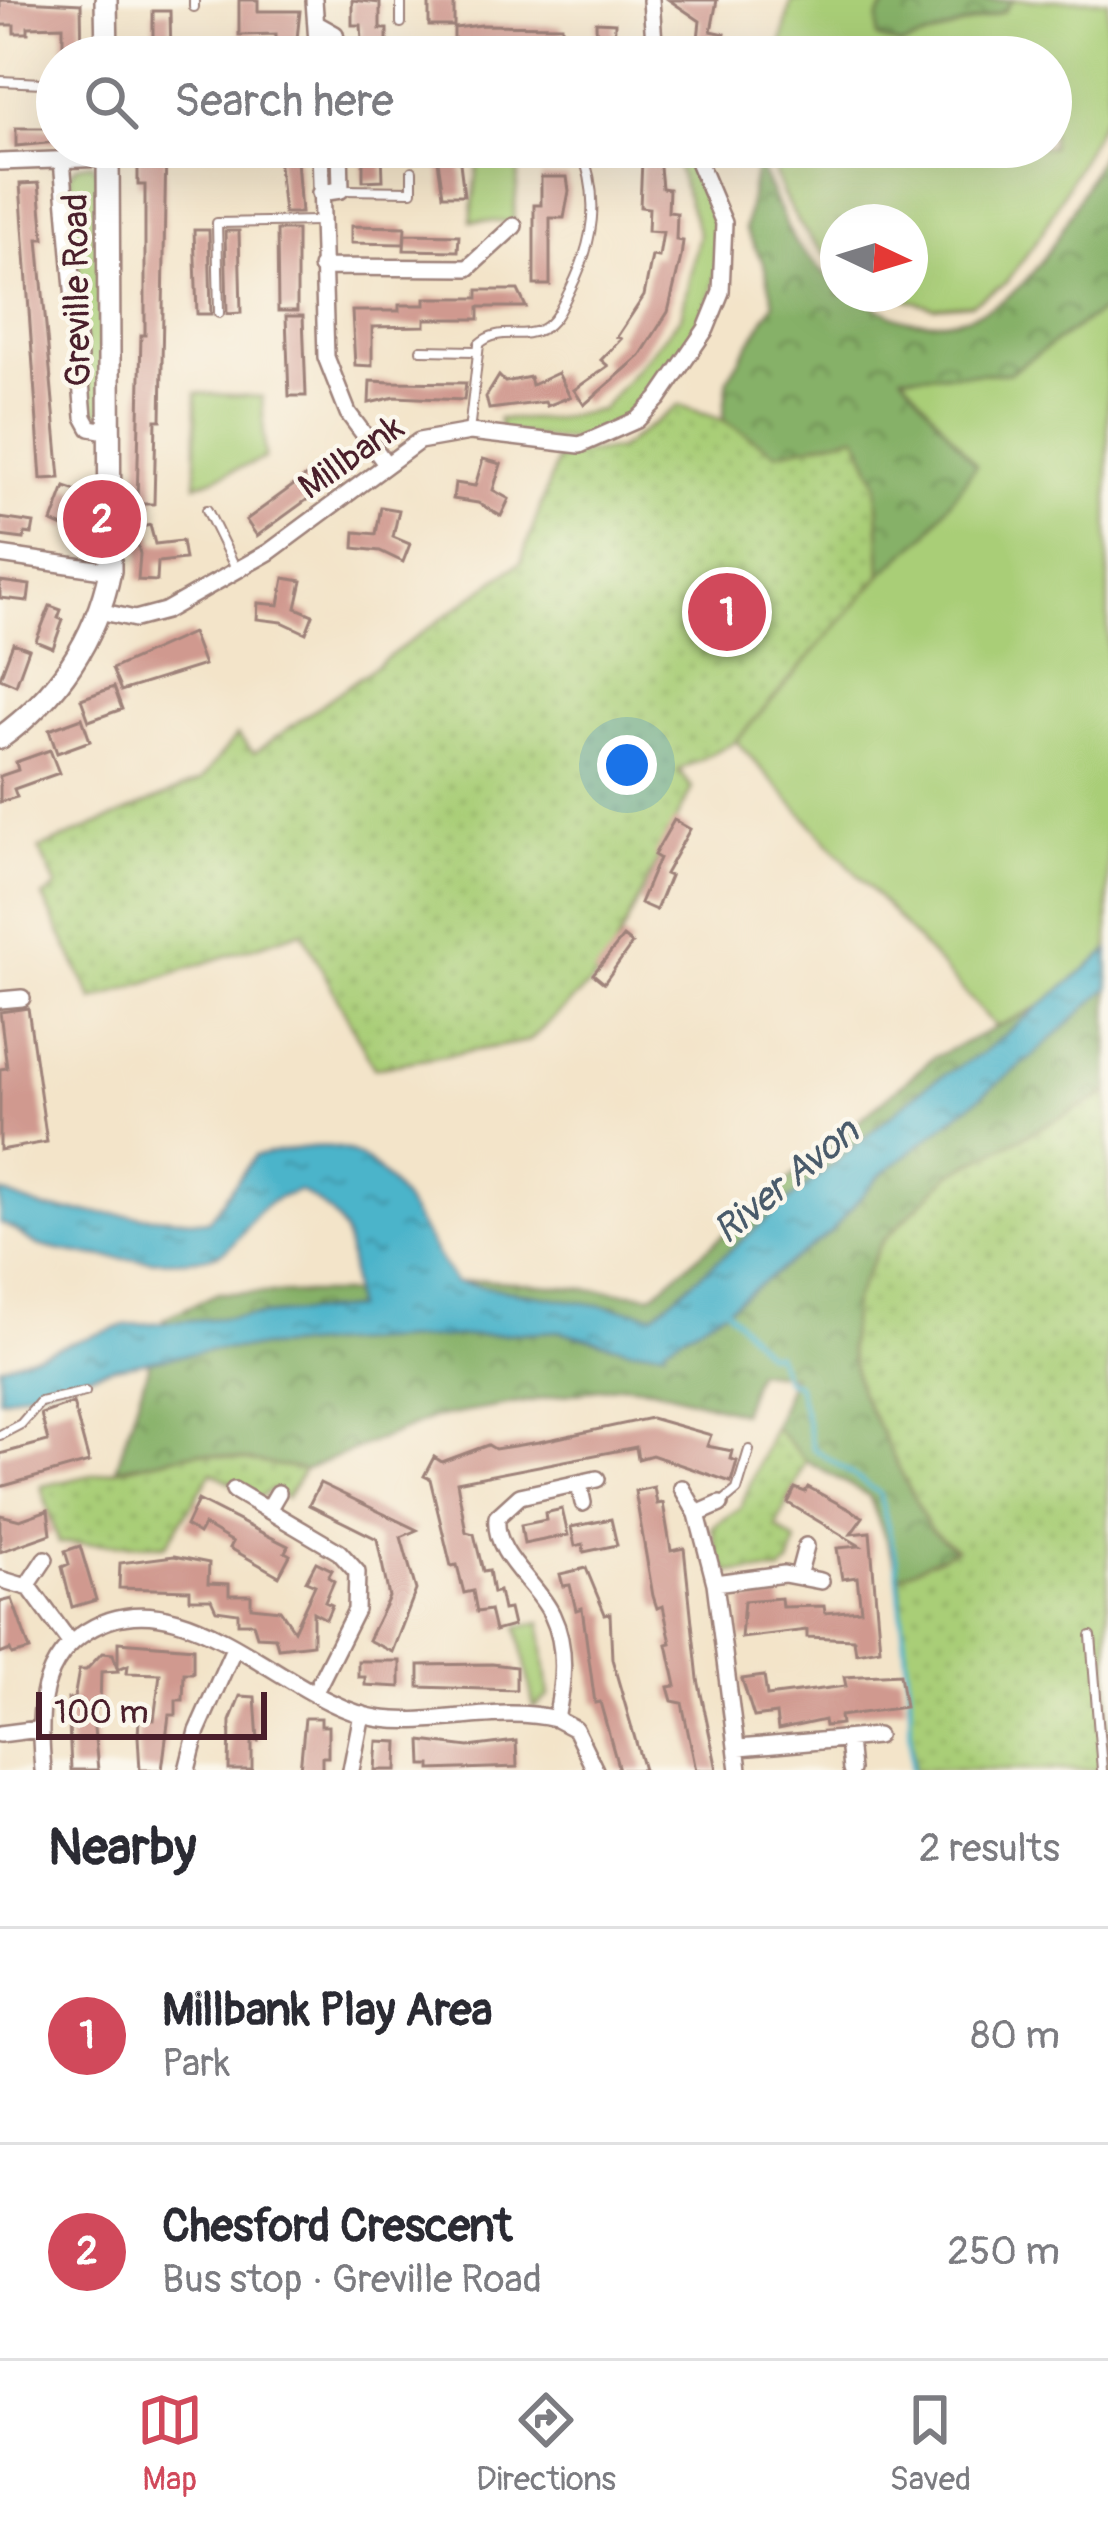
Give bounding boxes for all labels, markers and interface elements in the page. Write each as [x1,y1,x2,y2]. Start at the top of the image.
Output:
search box [36,36,1072,168]
icon: search [78,69,144,135]
text: Search here [174,74,394,130]
street label: Greville Road [53,193,101,387]
north arrow [820,204,928,312]
street label: Millbank [290,405,412,509]
pin: 2 [63,474,141,564]
pin: 1 [688,567,766,657]
your location [597,735,657,795]
water label: River Avon [703,1106,870,1254]
scale bar [36,1686,267,1739]
text: 100 m [54,1692,148,1733]
text: Nearby [48,1816,196,1880]
text: 2 results [919,1824,1060,1873]
text: Millbank Play Area [162,1983,492,2039]
text: 1 [79,2011,95,2060]
text: 80 m [971,2011,1060,2060]
text: Park [162,2039,230,2088]
text: Chesford Crescent [162,2199,512,2255]
text: 2 [76,2227,98,2276]
text: 250 m [947,2227,1060,2276]
text: Bus stop · Greville Road [162,2255,542,2304]
tab: Map [137,2387,203,2500]
tab: Directions [476,2387,616,2500]
tab: Saved [889,2387,971,2500]

